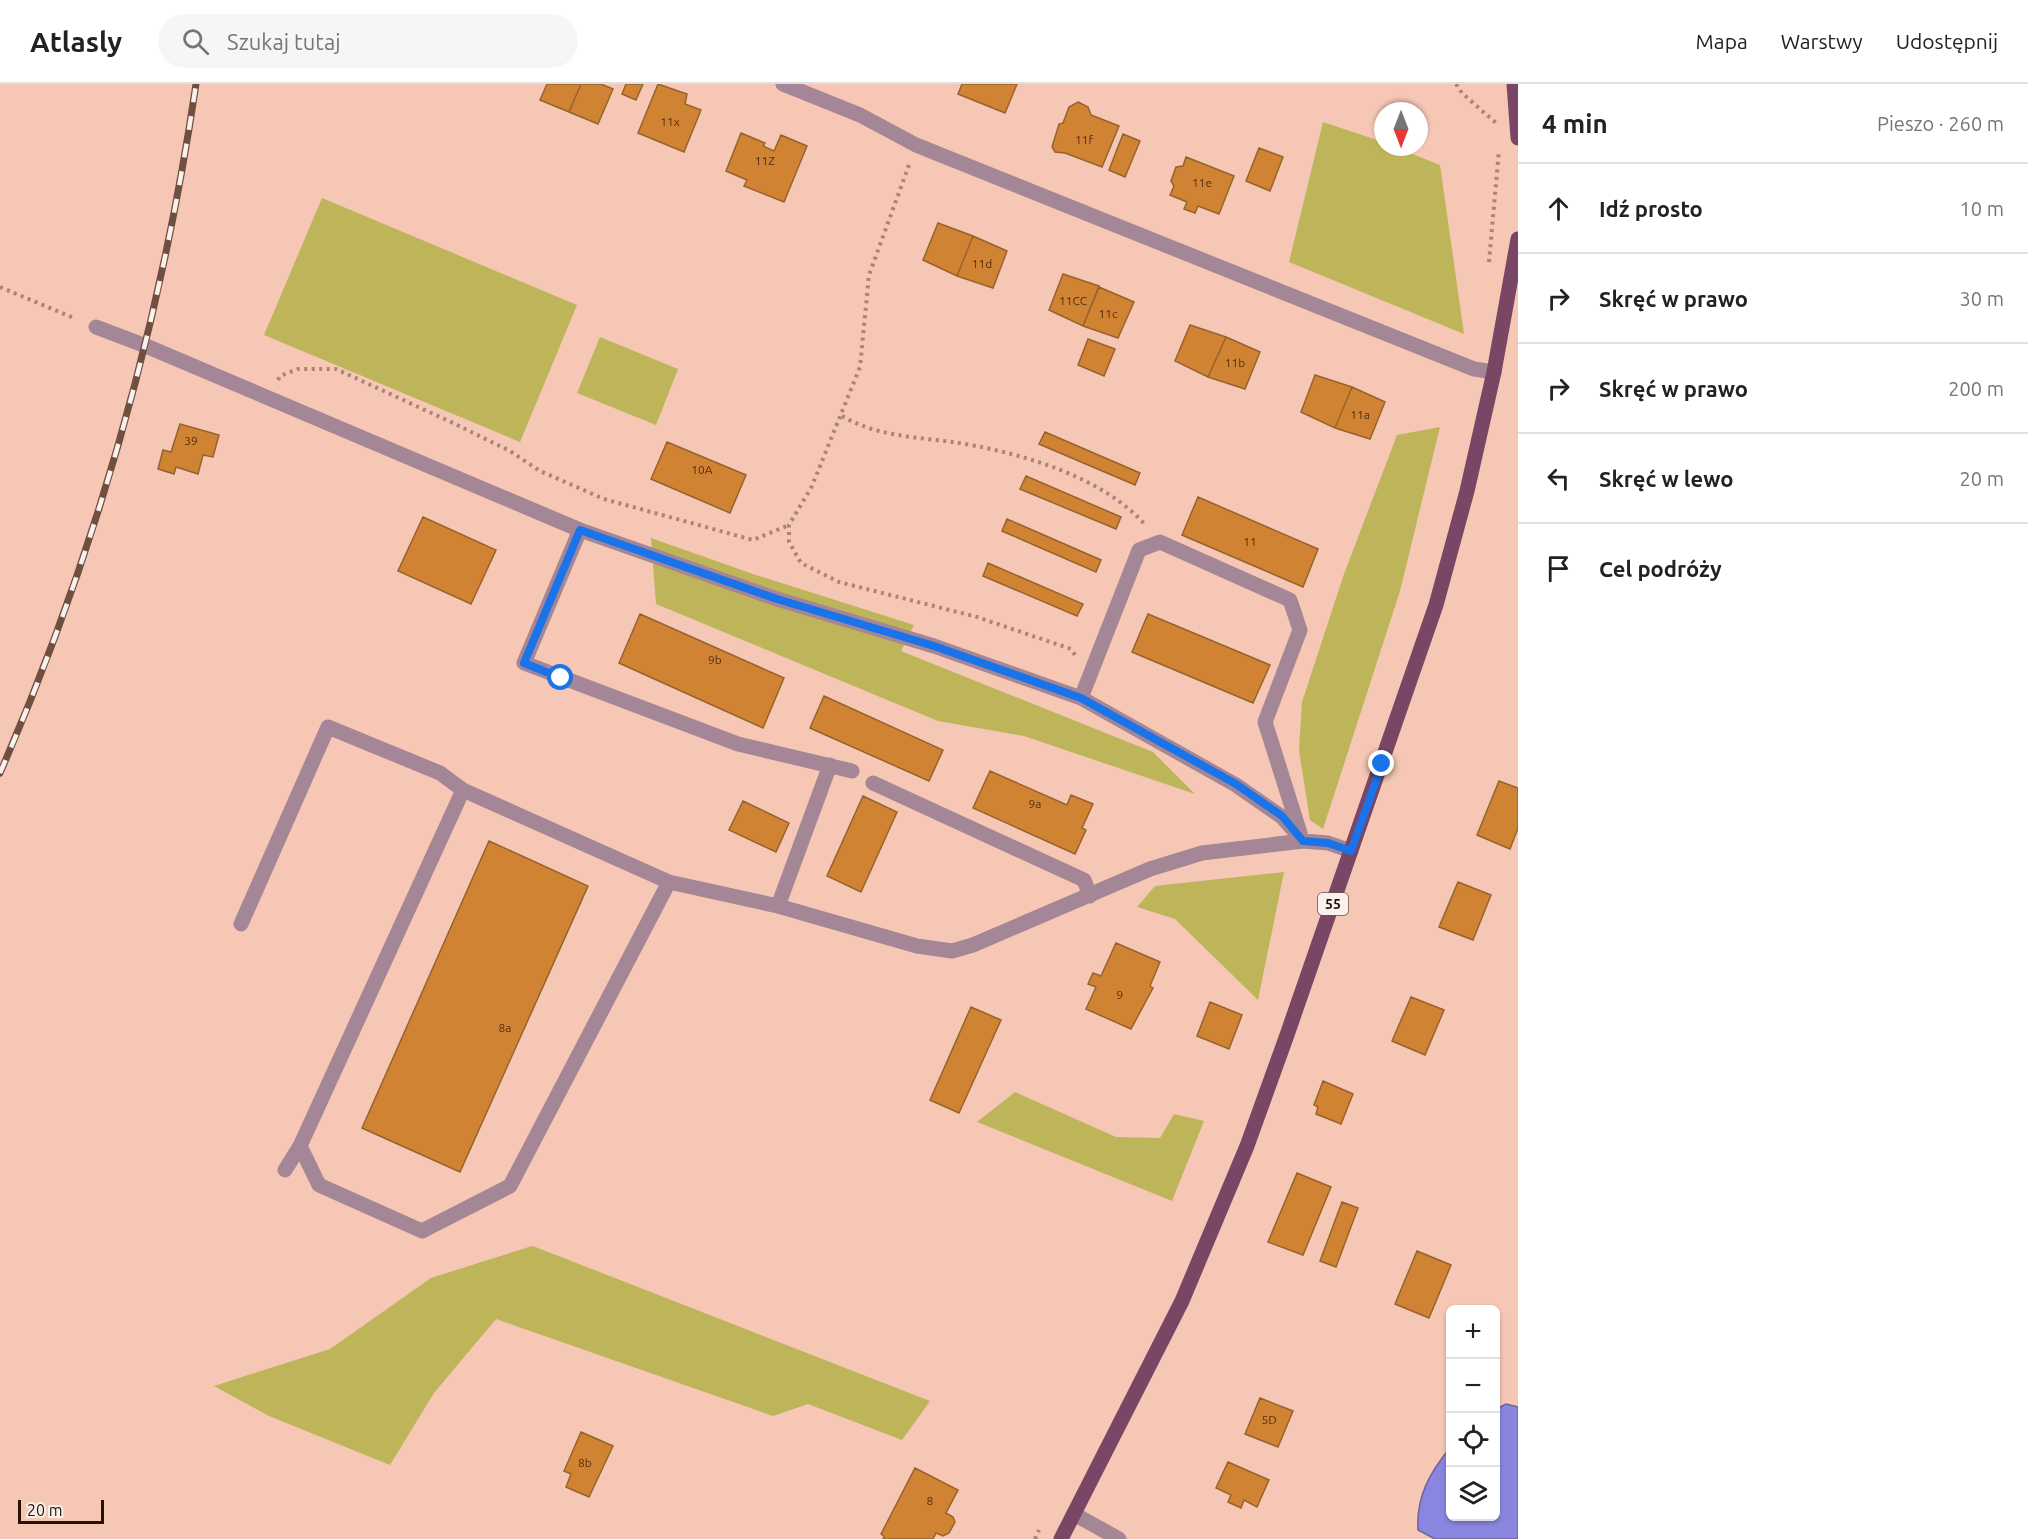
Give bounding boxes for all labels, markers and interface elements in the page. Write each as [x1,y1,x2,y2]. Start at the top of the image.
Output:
search box [158,14,578,68]
icon: search [179,25,212,58]
text: Atlasly [30,26,122,57]
text: Szukaj tutaj [227,29,341,54]
text: Mapa [1696,29,1748,53]
text: Warstwy [1781,29,1863,53]
text: Udostępnij [1896,29,1998,53]
north arrow [1374,102,1428,156]
text: 4 min [1542,109,1608,138]
text: Pieszo · 260 m [1877,112,2004,135]
house number: 11x [660,115,680,128]
house number: 11f [1075,133,1093,146]
house number: 11Z [755,154,775,167]
house number: 11e [1192,176,1212,189]
icon: ahead [1542,192,1575,225]
text: Idź prosto [1599,196,1703,221]
text: 10 m [1960,197,2004,220]
house number: 11d [972,257,992,270]
icon: right [1542,282,1575,315]
text: Skręć w prawo [1599,286,1748,311]
text: 30 m [1960,287,2004,310]
house number: 11CC [1059,294,1088,307]
house number: 11c [1098,307,1118,320]
house number: 11b [1225,356,1245,369]
icon: right [1542,372,1575,405]
text: Skręć w prawo [1599,376,1748,401]
text: 200 m [1948,377,2004,400]
house number: 11a [1350,408,1370,421]
house number: 39 [184,434,198,447]
icon: left [1542,462,1575,495]
house number: 10A [691,463,713,476]
text: Skręć w lewo [1599,466,1733,491]
text: 20 m [1960,467,2004,490]
house number: 11 [1243,535,1257,548]
icon: arrive [1542,552,1575,585]
text: Cel podróży [1599,556,1722,581]
house number: 9b [708,653,722,666]
route start [547,664,573,690]
route end [1368,750,1394,776]
house number: 9a [1029,797,1041,810]
road number: 55 [1318,893,1348,915]
house number: 9 [1117,988,1123,1001]
house number: 8a [499,1021,511,1034]
map controls [1446,1305,1500,1521]
button: + [1446,1305,1500,1359]
button: − [1446,1359,1500,1413]
house number: 5D [1261,1413,1277,1426]
button: locate [1446,1413,1500,1467]
house number: 8b [578,1456,592,1469]
button: layers [1446,1467,1500,1521]
house number: 8 [927,1494,934,1507]
scale bar [18,1497,104,1524]
text: 20 m [27,1501,63,1519]

